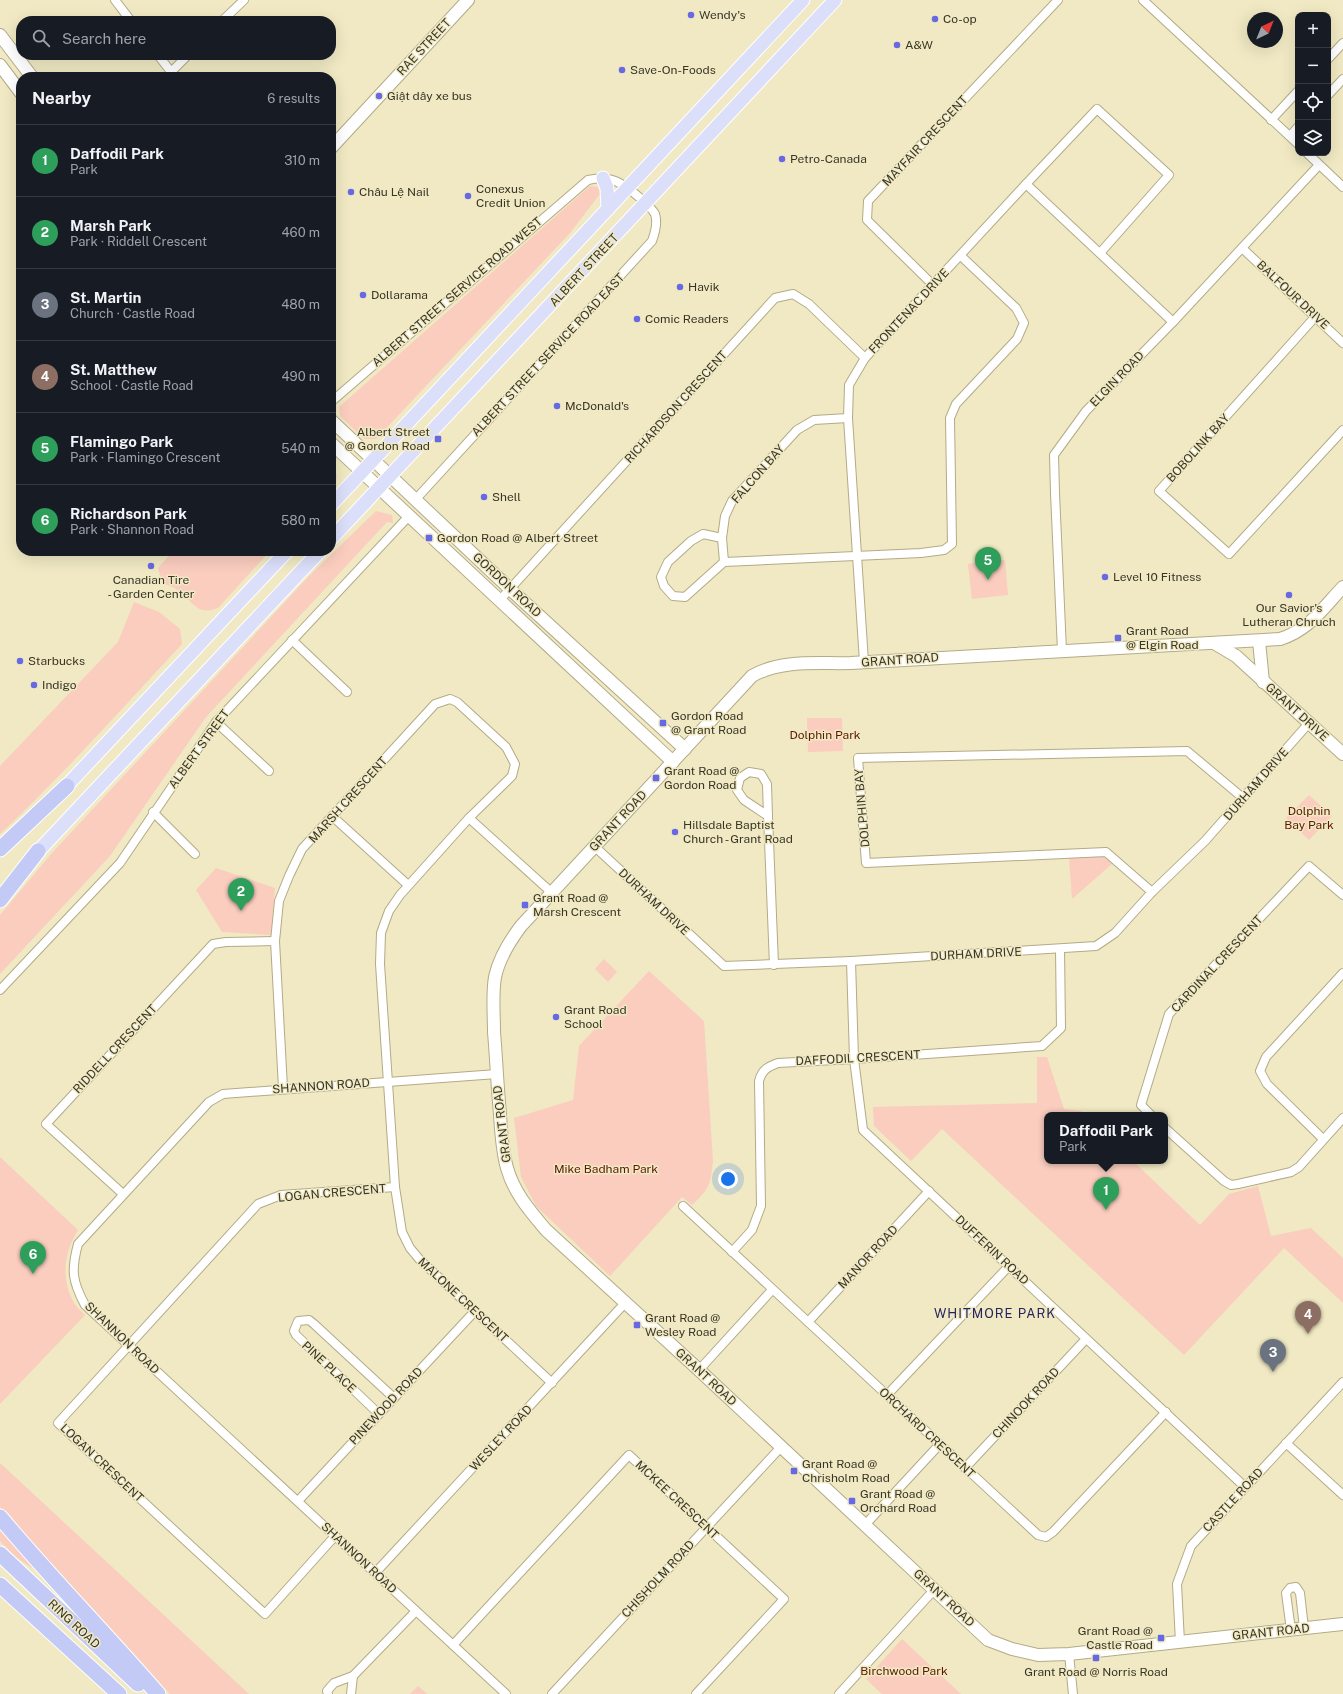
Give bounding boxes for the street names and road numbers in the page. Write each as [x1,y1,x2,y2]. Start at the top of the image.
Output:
street label: RAE STREET [394,16,454,78]
street label: MAYFAIR CRESCENT [879,93,971,189]
street label: ALBERT STREET SERVICE ROAD WEST [369,214,545,370]
street label: ALBERT STREET [547,231,621,309]
street label: BALFOUR DRIVE [1254,258,1332,332]
street label: FRONTENAC DRIVE [866,266,952,356]
street label: ALBERT STREET SERVICE ROAD EAST [469,271,627,439]
street label: RICHARDSON CRESCENT [622,348,730,466]
street label: ELGIN ROAD [1087,348,1147,410]
street label: BOBOLINK BAY [1164,410,1233,485]
street label: FALCON BAY [729,441,788,506]
street label: GORDON ROAD [470,550,544,620]
street label: GRANT ROAD [861,650,939,670]
street label: GRANT DRIVE [1263,680,1331,744]
street label: ALBERT STREET [166,707,232,791]
street label: DURHAM DRIVE [1221,745,1291,823]
street label: MARSH CRESCENT [306,754,390,846]
street label: DOLPHIN BAY [852,767,872,848]
street label: GRANT ROAD [586,788,650,854]
street label: DURHAM DRIVE [616,866,692,938]
street label: CARDINAL CRESCENT [1168,913,1266,1015]
street label: DURHAM DRIVE [930,945,1022,963]
street label: RIDDELL CRESCENT [70,1002,160,1096]
street label: DAFFODIL CRESCENT [795,1048,921,1068]
street label: SHANNON ROAD [272,1076,370,1096]
street label: GRANT ROAD [490,1085,514,1163]
street label: LOGAN CRESCENT [277,1181,387,1205]
street label: DUFFERIN ROAD [952,1212,1032,1288]
street label: MANOR ROAD [835,1223,901,1291]
street label: MALONE CRESCENT [415,1255,511,1345]
street label: SHANNON ROAD [82,1299,162,1377]
street label: PINE PLACE [299,1338,359,1396]
street label: GRANT ROAD [673,1345,739,1409]
street label: PINEWOOD ROAD [346,1364,426,1448]
street label: CHINOOK ROAD [990,1365,1062,1441]
street label: ORCHARD CRESCENT [876,1385,978,1481]
street label: WESLEY ROAD [467,1402,535,1474]
street label: LOGAN CRESCENT [58,1421,146,1505]
street label: MCKEE CRESCENT [632,1458,722,1542]
street label: CASTLE ROAD [1200,1465,1266,1535]
street label: SHANNON ROAD [318,1520,400,1596]
street label: CHISHOLM ROAD [619,1537,697,1621]
street label: GRANT ROAD [911,1566,977,1630]
street label: RING ROAD [45,1597,103,1651]
street label: GRANT ROAD [1232,1621,1310,1643]

